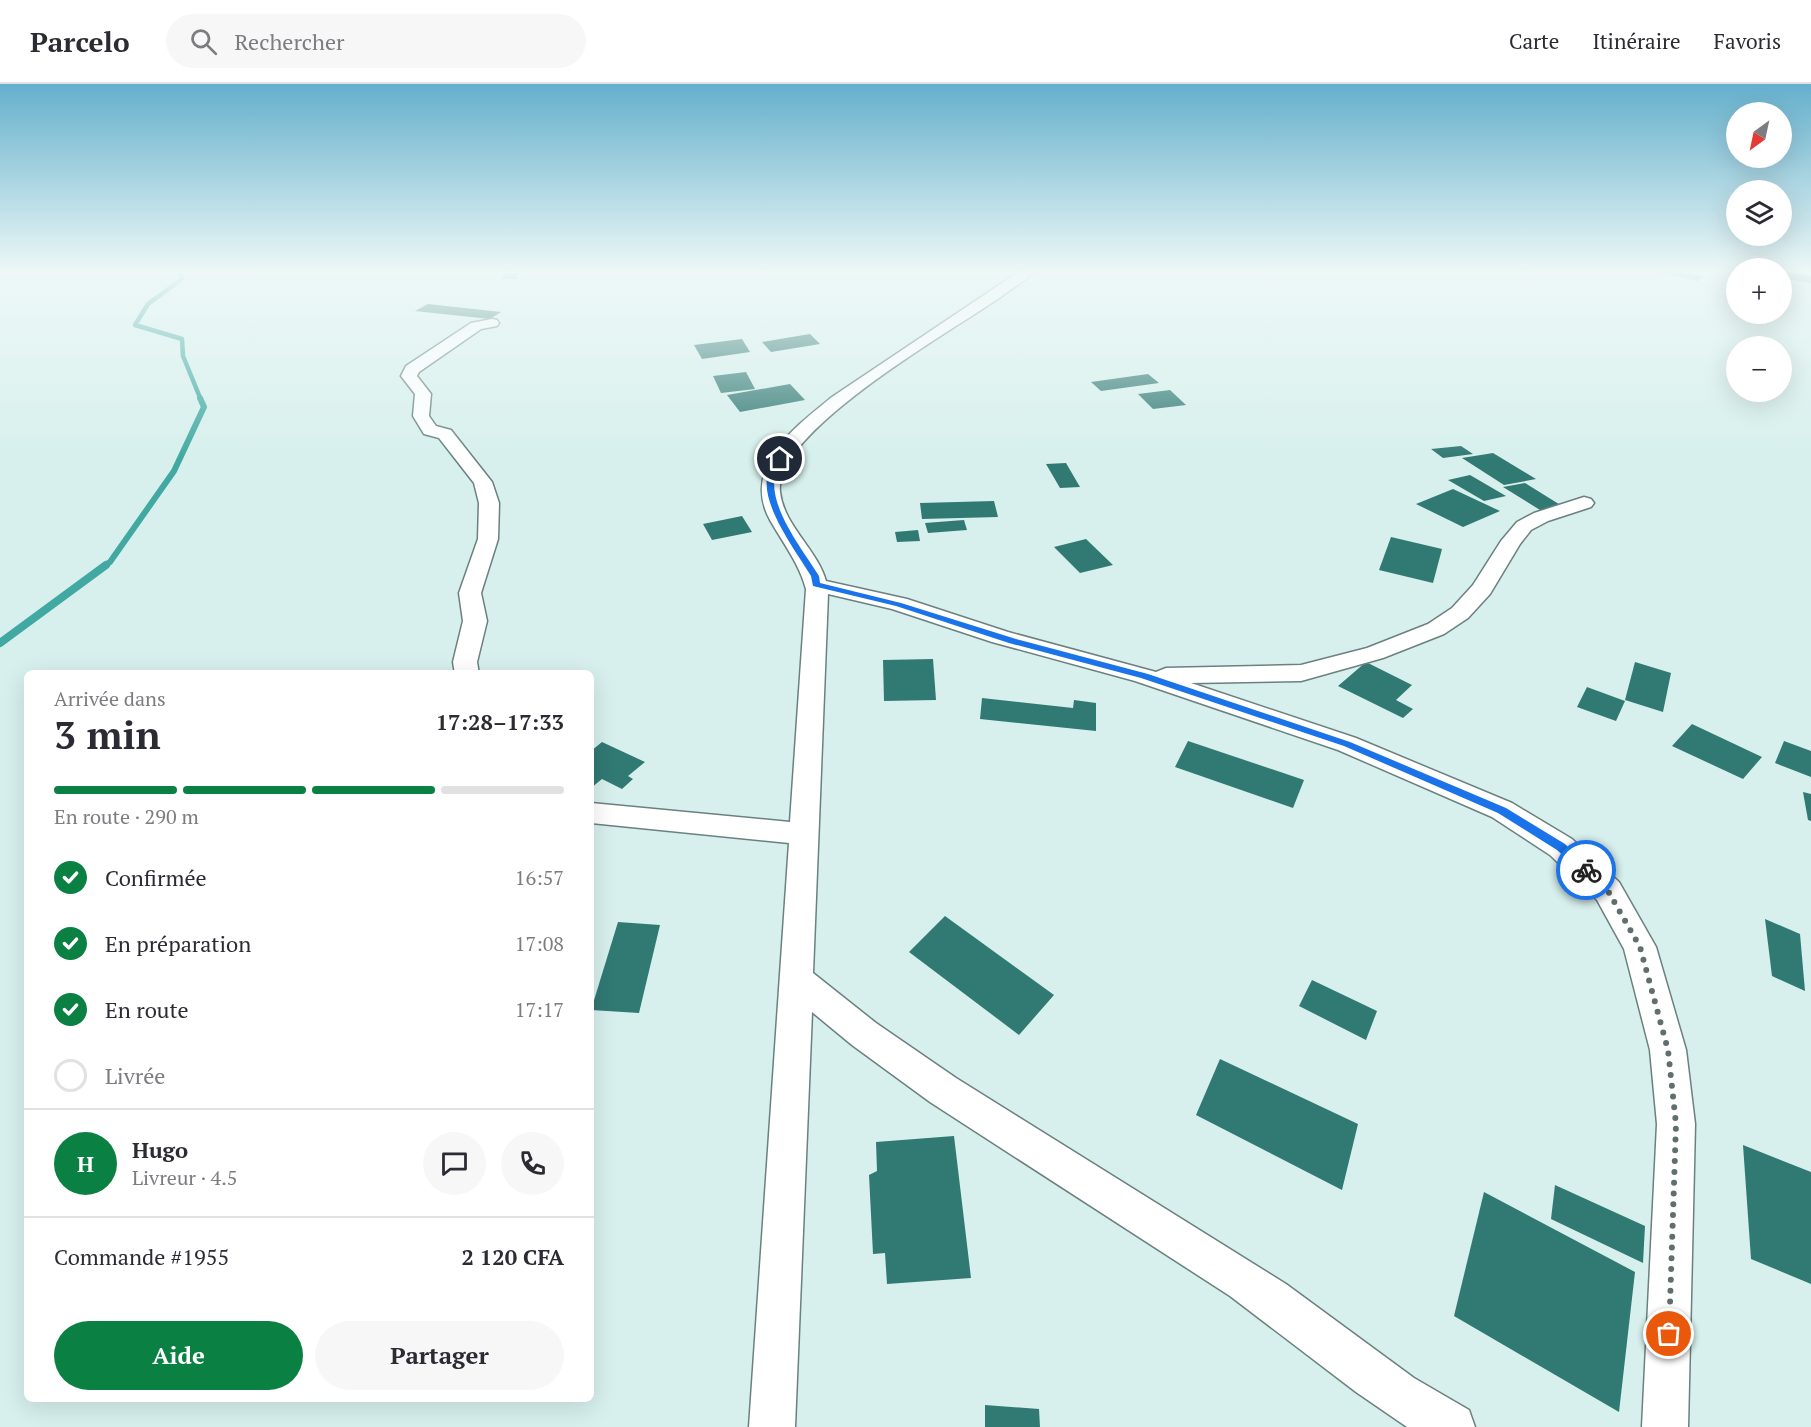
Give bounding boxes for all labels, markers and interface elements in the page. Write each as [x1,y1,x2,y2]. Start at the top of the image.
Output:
search box [166,14,586,68]
text: Parcelo [30,23,130,60]
icon: search [187,25,220,58]
text: Rechercher [235,27,345,56]
text: Carte [1509,27,1559,55]
text: Itinéraire [1592,27,1681,55]
text: Favoris [1714,27,1781,55]
north arrow [1726,102,1792,168]
map controls [1726,102,1792,402]
button: layers [1726,180,1792,246]
button: + [1726,258,1792,324]
button: − [1726,336,1792,402]
pin [754,433,805,484]
icon: home [763,442,796,475]
text: Arrivée dans [54,685,166,712]
text: 17:28–17:33 [436,707,564,736]
text: 3 min [54,708,161,760]
text: En route · 290 m [54,803,199,830]
courier [1556,840,1616,900]
icon: bike [1570,854,1603,887]
icon: check [54,861,87,894]
text: Confirmée [105,863,207,892]
text: 16:57 [515,864,564,891]
icon: check [54,927,87,960]
text: En préparation [105,929,251,958]
text: 17:08 [515,930,564,957]
icon: check [54,993,87,1026]
text: En route [105,995,189,1024]
text: 17:17 [515,996,564,1023]
text: Livrée [105,1061,165,1090]
button: chat [423,1132,486,1195]
button: phone [501,1132,564,1195]
text: Hugo [132,1135,188,1164]
text: H [77,1149,94,1178]
text: Livreur · 4.5 [132,1164,237,1191]
text: Commande #1955 [54,1242,229,1271]
text: 2 120 CFA [461,1242,564,1271]
pin [1643,1308,1694,1359]
icon: bag [1652,1317,1685,1350]
button: Aide [54,1321,303,1390]
button: Partager [315,1321,564,1390]

